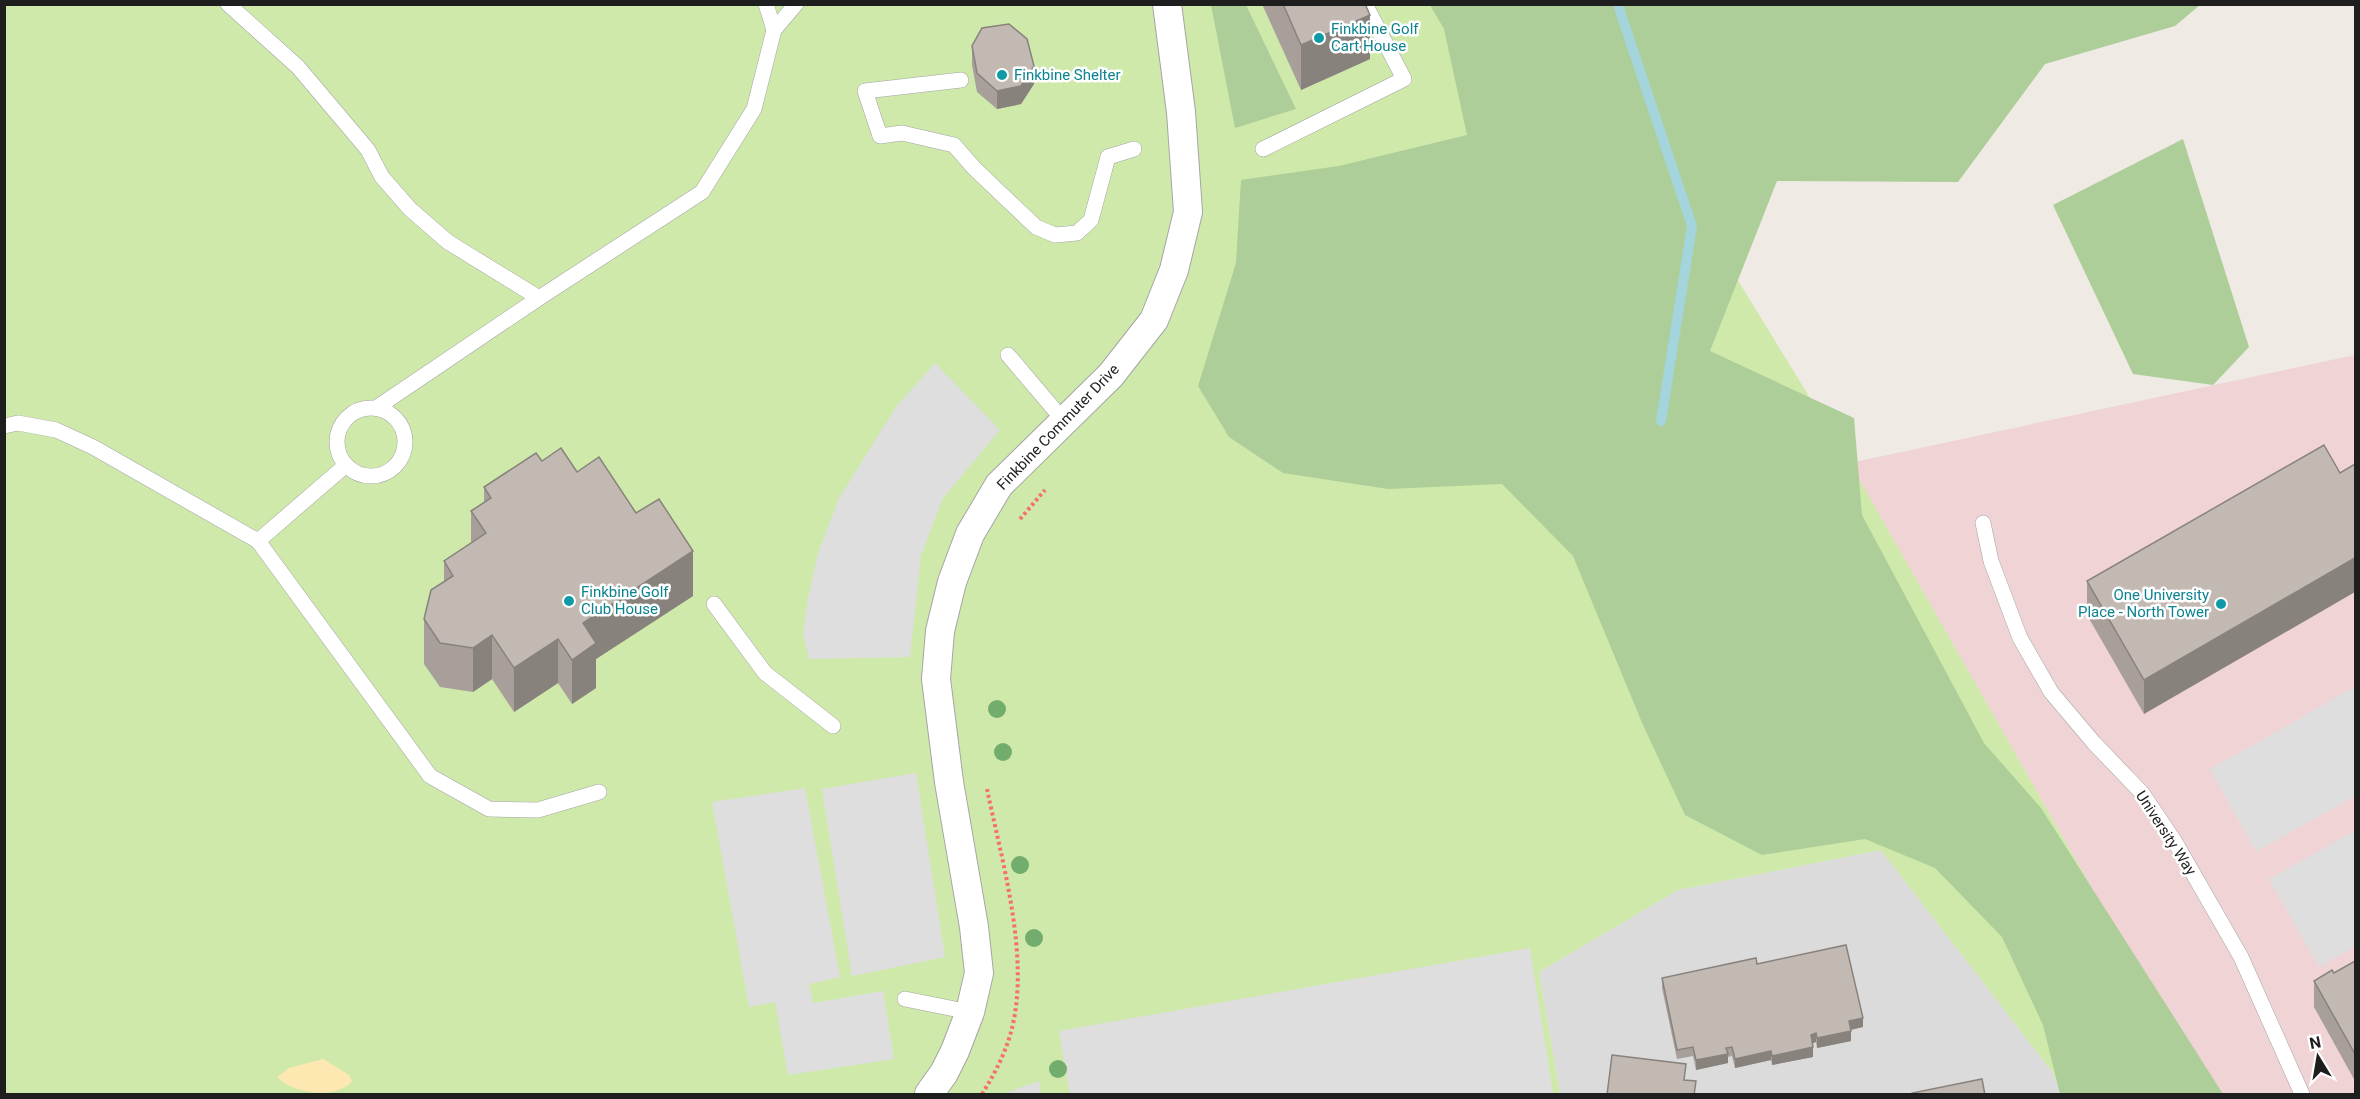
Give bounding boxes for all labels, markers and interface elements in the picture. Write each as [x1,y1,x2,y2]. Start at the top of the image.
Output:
place label: Finkbine Golf Cart House [1331,20,1419,55]
marker: Finkbine Golf Cart House [1312,31,1326,45]
place label: Finkbine Shelter [1014,66,1121,84]
marker: Finkbine Shelter [995,68,1009,82]
street label: Finkbine Commuter Drive [993,360,1123,494]
place label: Finkbine Golf Club House [581,583,669,618]
place label: One University Place - North Tower [2078,586,2209,621]
marker: Finkbine Golf Club House [562,594,576,608]
marker: One University Place - North Tower [2214,597,2228,611]
street label: University Way [2132,787,2200,879]
north arrow [2288,1027,2348,1087]
text: N [2308,1032,2323,1053]

